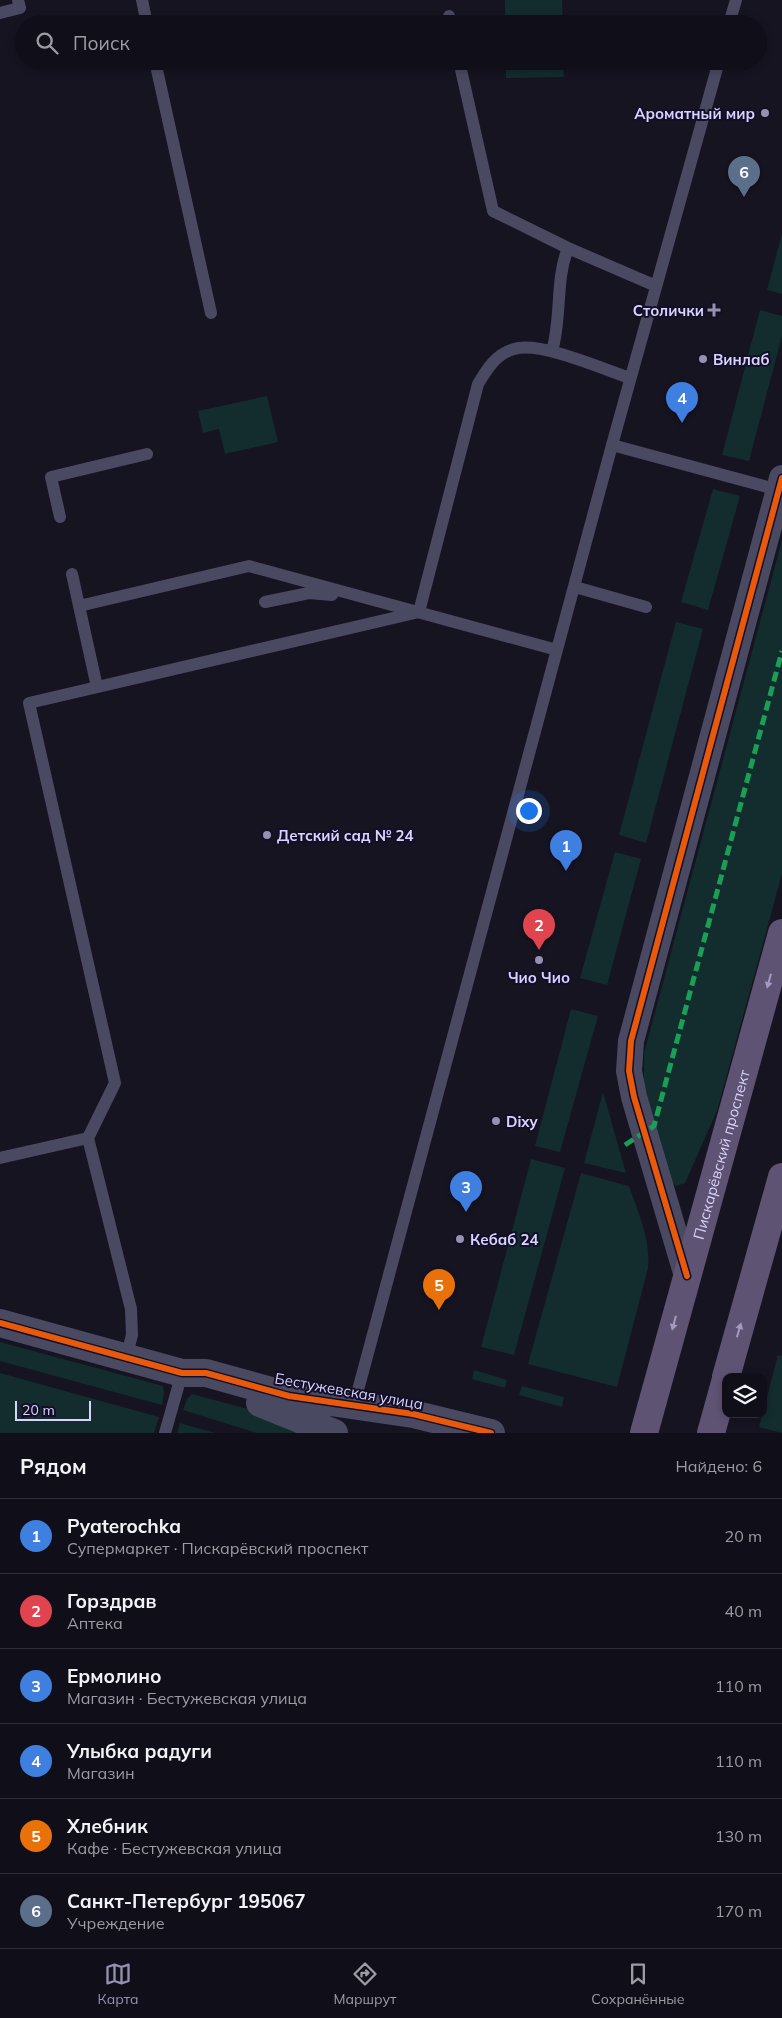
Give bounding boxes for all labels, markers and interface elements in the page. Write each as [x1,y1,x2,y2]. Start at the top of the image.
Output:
search box [15,15,767,70]
icon: search [33,29,61,57]
text: Поиск [73,31,130,55]
place label: Ароматный мир [634,104,755,123]
marker: Ароматный мир [759,107,771,119]
pin: 6 [728,156,760,197]
place label: Столички [633,301,704,320]
marker: Столички [708,304,720,316]
place label: Винлаб [713,350,770,369]
marker: Винлаб [697,353,709,365]
pin: 4 [666,382,698,423]
your location [516,798,542,824]
place label: Детский сад № 24 [277,826,414,845]
marker: Детский сад № 24 [261,829,273,841]
pin: 1 [550,830,582,871]
pin: 2 [523,909,555,950]
marker: Чио Чио [533,954,545,966]
place label: Чио Чио [508,968,570,987]
one-way arrow [765,973,773,988]
street label: Пискарёвский проспект [688,1067,753,1241]
place label: Dixy [506,1112,538,1131]
marker: Dixy [490,1115,502,1127]
pin: 3 [450,1171,482,1212]
place label: Кебаб 24 [470,1230,539,1249]
marker: Кебаб 24 [454,1233,466,1245]
pin: 5 [423,1269,455,1310]
one-way arrow [670,1315,678,1331]
one-way arrow [736,1322,744,1337]
street label: Бестужевская улица [273,1369,425,1413]
map controls [722,1373,767,1418]
button: layers [722,1373,767,1418]
scale bar [15,1398,91,1421]
text: 20 m [22,1401,55,1419]
text: Рядом [20,1453,87,1479]
text: Найдено: 6 [676,1456,762,1476]
text: Pyaterochka [67,1514,181,1538]
text: 1 [31,1526,41,1546]
text: 20 m [725,1526,762,1546]
text: Супермаркет · Пискарёвский проспект [67,1538,368,1558]
text: Горздрав [67,1589,157,1613]
text: 2 [31,1601,41,1621]
text: 40 m [725,1601,762,1621]
text: Аптека [67,1613,123,1633]
text: Ермолино [67,1664,161,1688]
text: 3 [31,1676,41,1696]
text: 110 m [715,1676,762,1696]
text: Магазин · Бестужевская улица [67,1688,307,1708]
text: Улыбка радуги [67,1739,212,1763]
text: 4 [31,1751,41,1771]
text: 110 m [715,1751,762,1771]
text: Магазин [67,1763,135,1783]
text: Хлебник [67,1814,148,1838]
text: 5 [31,1826,41,1846]
text: 130 m [715,1826,762,1846]
text: Кафе · Бестужевская улица [67,1838,282,1858]
text: Санкт-Петербург 195067 [67,1889,306,1913]
text: 6 [31,1901,41,1921]
text: 170 m [715,1901,762,1921]
text: Учреждение [67,1913,165,1933]
tab: Карта [97,1960,139,2008]
tab: Маршрут [334,1960,396,2008]
tab: Сохранённые [591,1960,685,2008]

